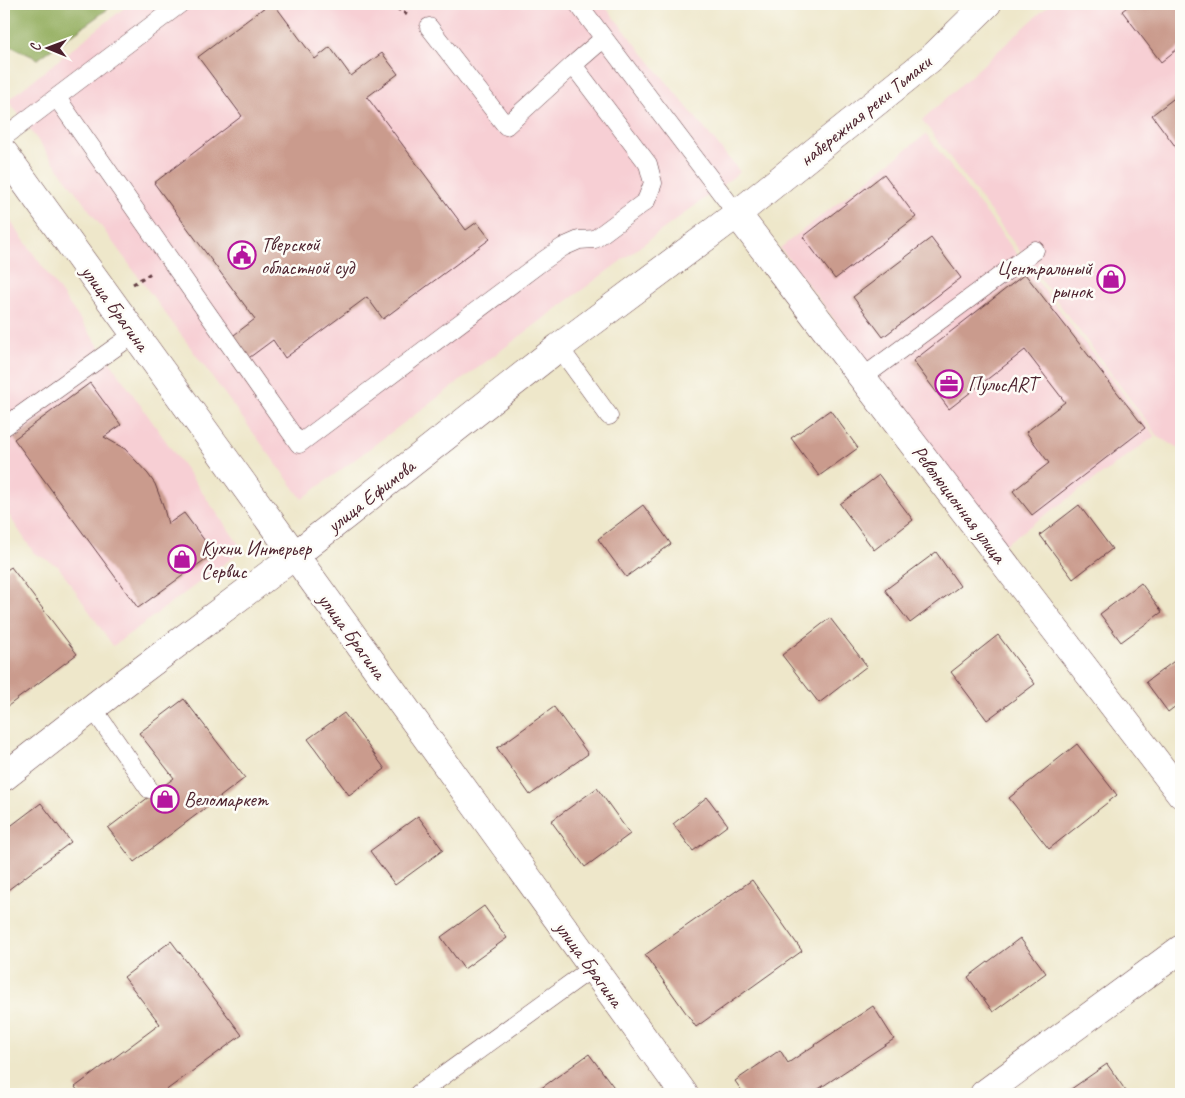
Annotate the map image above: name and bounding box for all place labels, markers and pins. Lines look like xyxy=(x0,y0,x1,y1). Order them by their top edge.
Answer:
place label: Тверской областной суд xyxy=(261,232,355,280)
public building icon: Тверской областной суд xyxy=(227,240,257,270)
place label: Центральный рынок xyxy=(997,256,1094,304)
shop icon: Центральный рынок xyxy=(1096,264,1126,294)
office icon: ПульсART xyxy=(934,369,964,399)
place label: ПульсART xyxy=(968,372,1041,397)
place label: Кухни Интерьер Сервис xyxy=(201,536,313,584)
shop icon: Кухни Интерьер Сервис xyxy=(167,544,197,574)
shop icon: Веломаркет xyxy=(150,784,180,814)
place label: Веломаркет xyxy=(184,787,270,812)

